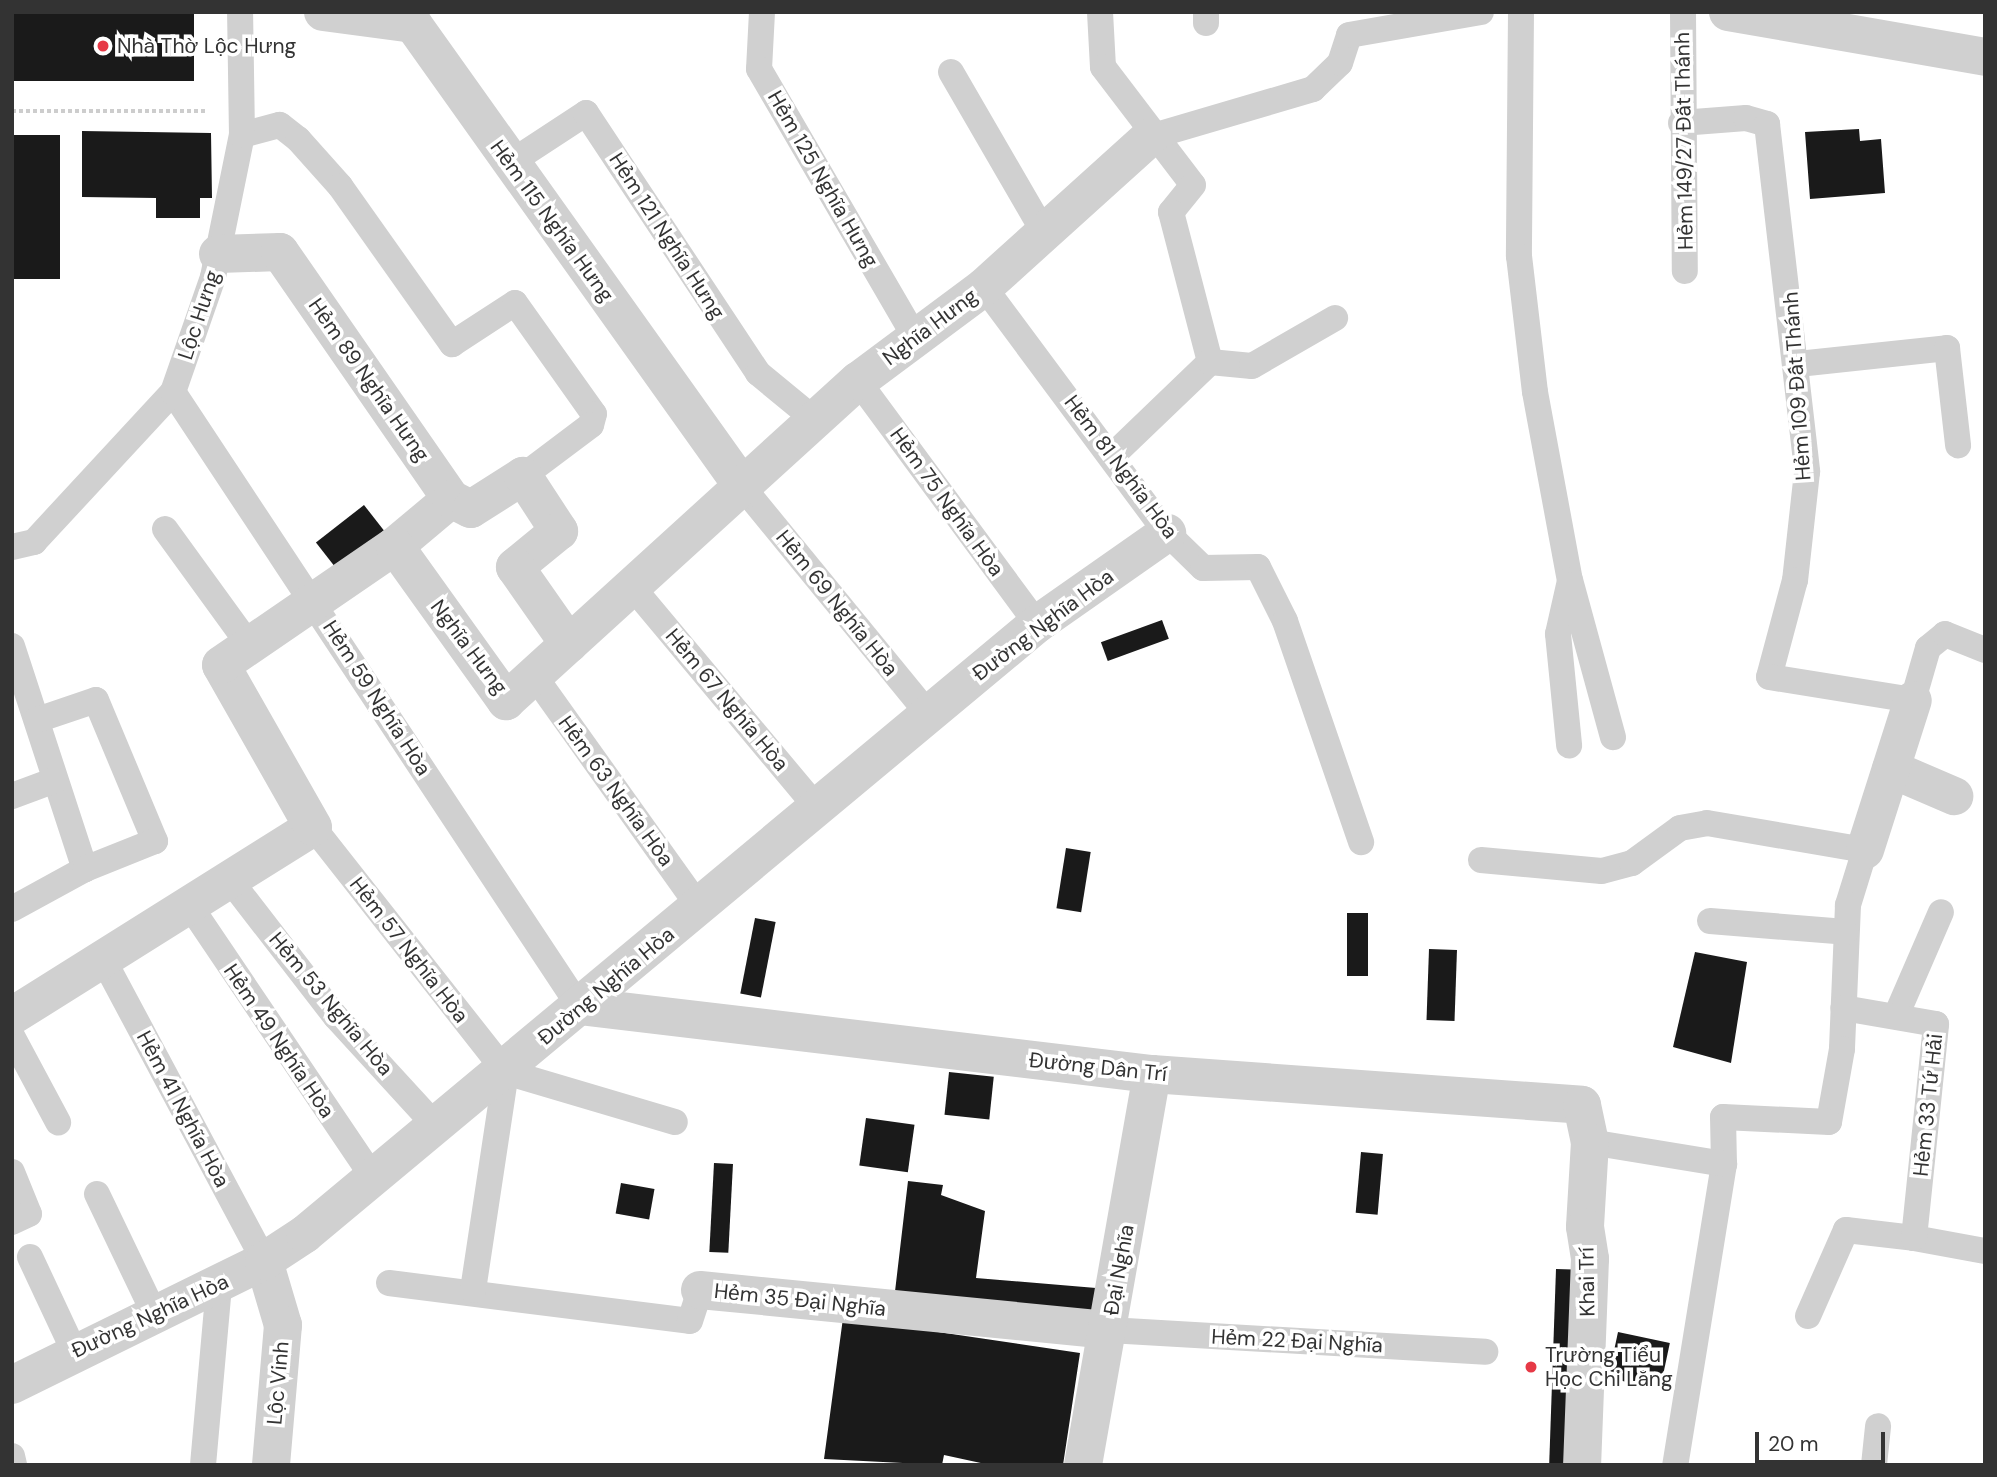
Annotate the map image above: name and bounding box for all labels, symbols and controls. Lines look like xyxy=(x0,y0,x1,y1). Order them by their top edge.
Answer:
street label: Hẻm 149/27 Đất Thánh xyxy=(1670,32,1698,250)
place label: Nhà Thờ Lộc Hưng xyxy=(117,33,296,59)
marker: Nhà Thờ Lộc Hưng xyxy=(95,38,111,54)
street label: Hẻm 125 Nghĩa Hưng xyxy=(762,86,884,272)
street label: Hẻm 115 Nghĩa Hưng xyxy=(485,135,619,307)
street label: Hẻm 121 Nghĩa Hưng xyxy=(604,148,730,324)
street label: Lộc Hưng xyxy=(173,267,225,363)
street label: Nghĩa Hưng xyxy=(878,283,982,371)
street label: Hẻm 109 Đất Thánh xyxy=(1778,291,1816,481)
street label: Hẻm 89 Nghĩa Hưng xyxy=(303,294,435,466)
street label: Hẻm 81 Nghĩa Hòa xyxy=(1059,390,1183,544)
street label: Hẻm 75 Nghĩa Hòa xyxy=(885,423,1009,581)
street label: Hẻm 69 Nghĩa Hòa xyxy=(771,525,903,681)
street label: Đường Nghĩa Hòa xyxy=(967,564,1119,686)
street label: Nghĩa Hưng xyxy=(425,595,513,699)
street label: Hẻm 59 Nghĩa Hòa xyxy=(318,616,436,780)
street label: Hẻm 67 Nghĩa Hòa xyxy=(660,624,794,776)
street label: Hẻm 63 Nghĩa Hòa xyxy=(553,711,679,871)
street label: Hẻm 57 Nghĩa Hòa xyxy=(344,872,474,1028)
street label: Đường Nghĩa Hòa xyxy=(533,922,679,1050)
street label: Hẻm 53 Nghĩa Hòa xyxy=(264,927,398,1081)
street label: Hẻm 49 Nghĩa Hòa xyxy=(218,959,340,1123)
street label: Hẻm 41 Nghĩa Hòa xyxy=(131,1027,235,1191)
street label: Hẻm 33 Tứ Hải xyxy=(1908,1033,1948,1177)
street label: Đường Dân Trí xyxy=(1028,1047,1168,1087)
street label: Đại Nghĩa xyxy=(1099,1223,1139,1317)
street label: Khai Trí xyxy=(1574,1247,1600,1317)
street label: Đường Nghĩa Hòa xyxy=(68,1269,232,1363)
street label: Hẻm 35 Đại Nghĩa xyxy=(713,1278,887,1322)
street label: Hẻm 22 Đại Nghĩa xyxy=(1211,1324,1383,1358)
street label: Lộc Vinh xyxy=(262,1340,294,1426)
place label: Trường Tiểu Học Chi Lăng xyxy=(1545,1342,1673,1392)
marker: Trường Tiểu Học Chi Lăng xyxy=(1523,1359,1539,1375)
scale bar xyxy=(1759,1418,1888,1462)
text: 20 m xyxy=(1768,1430,1819,1458)

